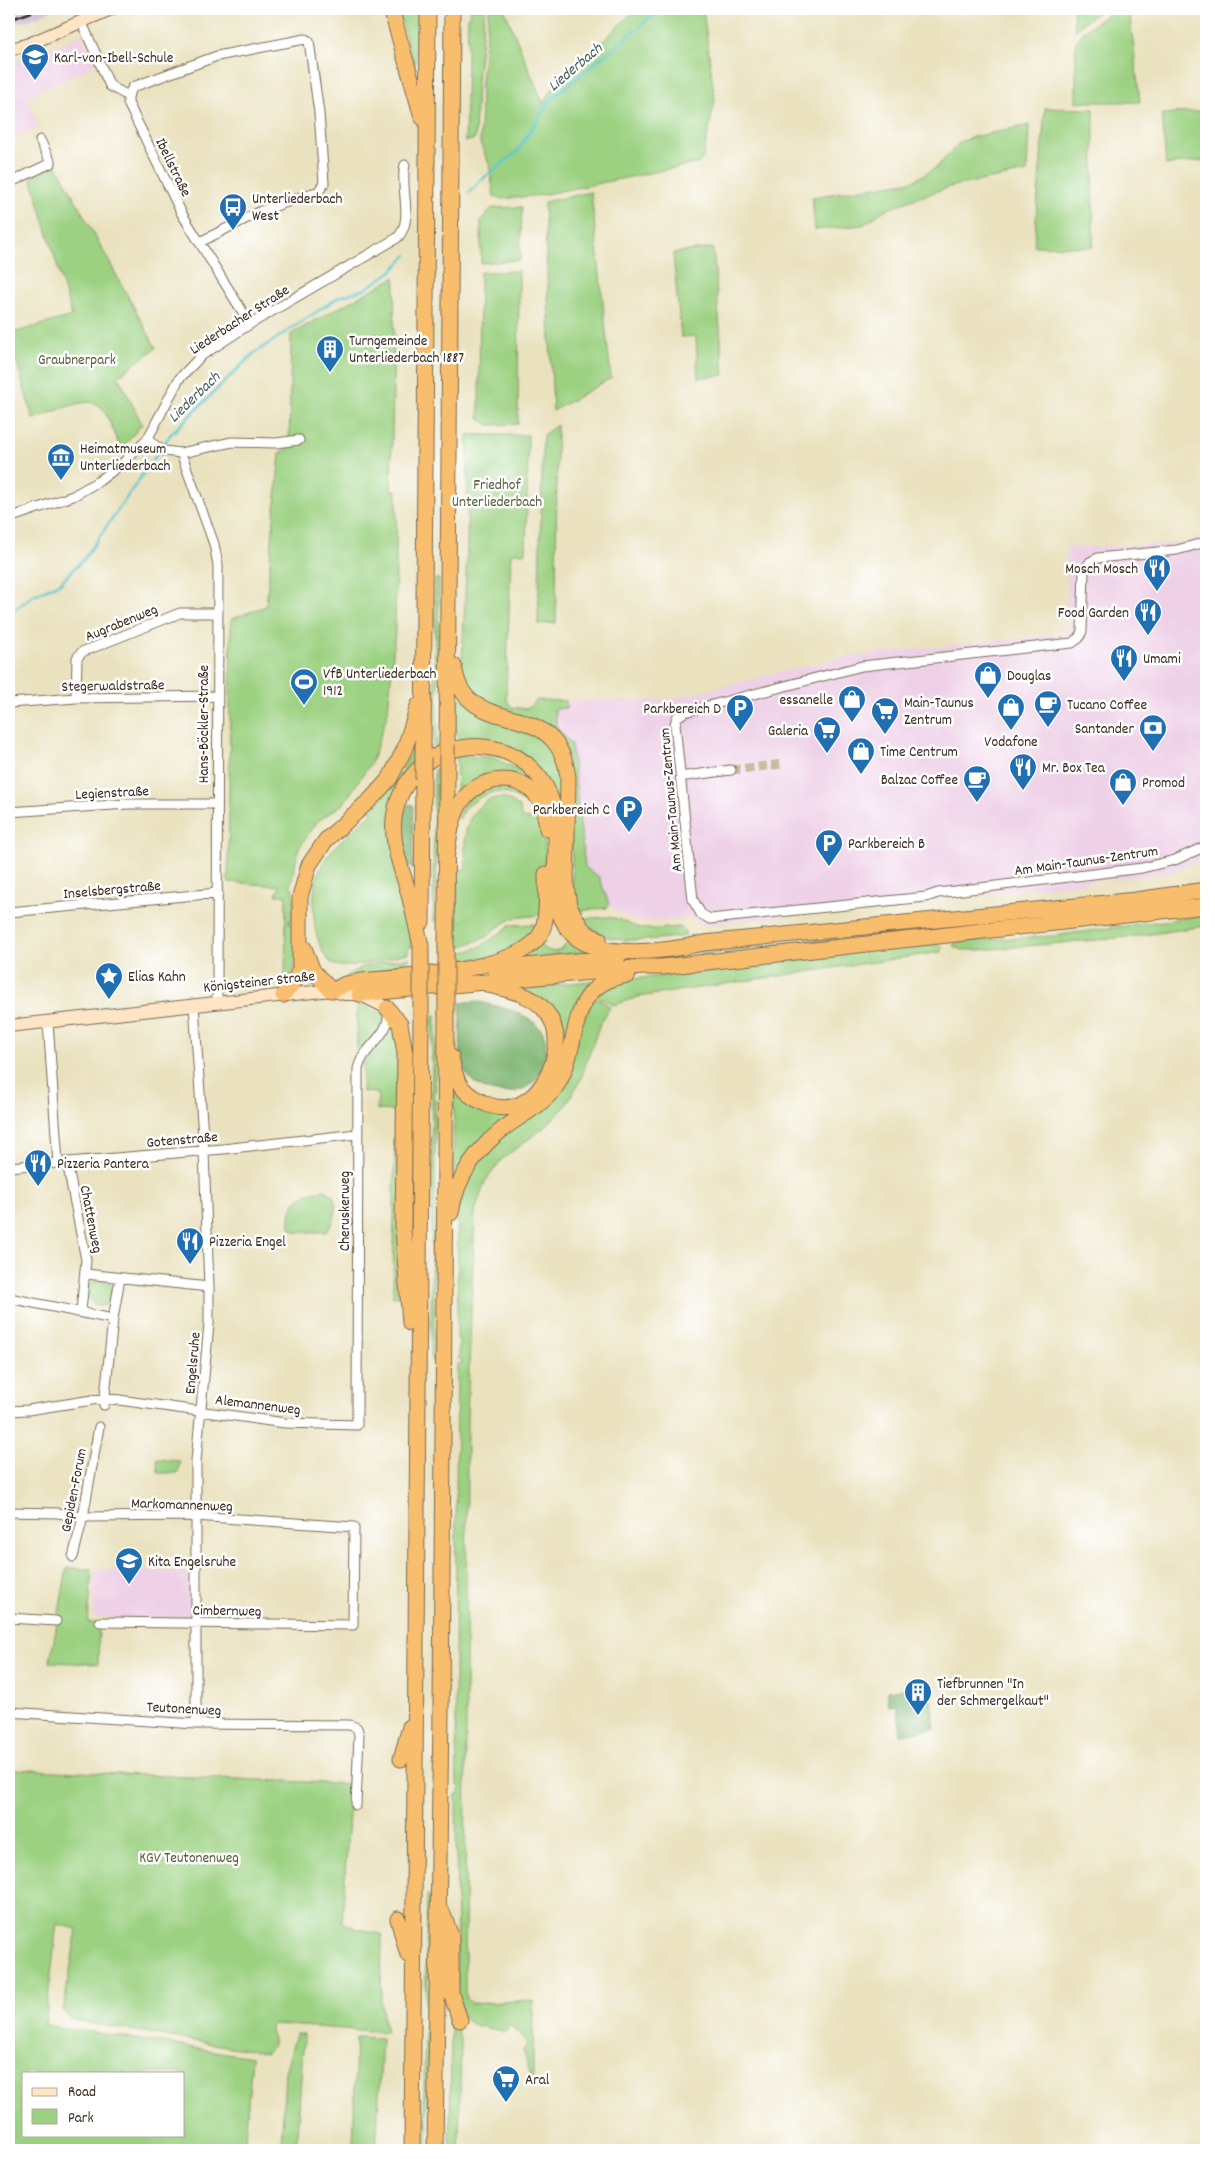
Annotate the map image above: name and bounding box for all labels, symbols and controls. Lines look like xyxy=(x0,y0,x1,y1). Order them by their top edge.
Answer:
water label: Liederbach xyxy=(543,38,608,98)
school or university icon: Karl-von-Ibell-Schule xyxy=(20,42,50,81)
place label: Karl-von-Ibell-Schule xyxy=(54,48,174,70)
street label: Ibellstraße xyxy=(148,135,196,201)
place label: Unterliederbach West xyxy=(252,189,343,228)
bus stop icon: Unterliederbach West xyxy=(218,192,248,231)
street label: Liederbacher Straße xyxy=(186,280,295,361)
place label: Turngemeinde Unterliederbach 1887 xyxy=(349,331,464,370)
building icon: Turngemeinde Unterliederbach 1887 xyxy=(315,334,345,373)
park label: Graubnerpark xyxy=(38,350,116,372)
water label: Liederbach xyxy=(163,366,227,429)
place label: Heimatmuseum Unterliederbach xyxy=(80,439,171,478)
museum icon: Heimatmuseum Unterliederbach xyxy=(46,442,76,481)
park label: Friedhof Unterliederbach xyxy=(452,475,542,514)
restaurant icon: Mosch Mosch xyxy=(1142,553,1172,592)
place label: Mosch Mosch xyxy=(1065,559,1138,581)
restaurant icon: Food Garden xyxy=(1133,597,1163,636)
street label: Augrabenweg xyxy=(82,599,161,648)
place label: Food Garden xyxy=(1058,603,1129,625)
restaurant icon: Umami xyxy=(1109,643,1139,682)
place label: Umami xyxy=(1143,649,1181,671)
shop icon: Douglas xyxy=(973,660,1003,699)
street label: Hans-Böckler-Straße xyxy=(194,664,216,783)
place label: VfB Unterliederbach 1912 xyxy=(323,664,437,703)
place label: Douglas xyxy=(1007,666,1051,688)
sports icon: VfB Unterliederbach 1912 xyxy=(289,667,319,706)
street label: Stegerwaldstraße xyxy=(61,675,165,699)
shop icon: essanelle xyxy=(837,684,867,723)
cafe icon: Tucano Coffee xyxy=(1033,689,1063,728)
place label: essanelle xyxy=(779,690,833,712)
shop icon: Vodafone xyxy=(996,692,1026,731)
parking icon: Parkbereich D xyxy=(725,693,755,732)
place label: Main-Taunus Zentrum xyxy=(904,693,974,732)
place label: Tucano Coffee xyxy=(1067,695,1147,717)
supermarket icon: Main-Taunus Zentrum xyxy=(870,696,900,735)
place label: Parkbereich D xyxy=(643,699,721,721)
bank icon: Santander xyxy=(1138,713,1168,752)
supermarket icon: Galeria xyxy=(812,715,842,754)
place label: Santander xyxy=(1075,719,1134,741)
place label: Galeria xyxy=(768,721,809,743)
street label: Am Main-Taunus-Zentrum xyxy=(655,727,689,873)
place label: Vodafone xyxy=(984,732,1038,754)
shop icon: Time Centrum xyxy=(846,736,876,775)
place label: Time Centrum xyxy=(880,742,958,764)
restaurant icon: Mr. Box Tea xyxy=(1008,752,1038,791)
place label: Mr. Box Tea xyxy=(1042,758,1106,780)
cafe icon: Balzac Coffee xyxy=(962,764,992,803)
shop icon: Promod xyxy=(1108,767,1138,806)
place label: Balzac Coffee xyxy=(881,770,958,792)
place label: Promod xyxy=(1142,773,1185,795)
street label: Legienstraße xyxy=(75,781,150,807)
parking icon: Parkbereich C xyxy=(614,794,644,833)
place label: Parkbereich C xyxy=(533,800,610,822)
parking icon: Parkbereich B xyxy=(814,828,844,867)
place label: Parkbereich B xyxy=(848,834,925,856)
street label: Am Main-Taunus-Zentrum xyxy=(1013,841,1160,883)
street label: Inselsbergstraße xyxy=(63,876,162,906)
place icon: Elias Kahn xyxy=(94,961,124,1000)
street label: Königsteiner Straße xyxy=(202,966,316,1000)
place label: Elias Kahn xyxy=(128,967,186,989)
street label: Gotenstraße xyxy=(146,1127,219,1155)
restaurant icon: Pizzeria Pantera xyxy=(23,1148,53,1187)
place label: Pizzeria Pantera xyxy=(57,1154,150,1176)
street label: Cheruskerweg xyxy=(335,1171,357,1251)
street label: Chattenweg xyxy=(73,1184,107,1255)
restaurant icon: Pizzeria Engel xyxy=(175,1226,205,1265)
place label: Pizzeria Engel xyxy=(209,1232,286,1254)
street label: Engelsruhe xyxy=(180,1331,208,1395)
street label: Alemannenweg xyxy=(214,1390,302,1422)
street label: Gepiden-Forum xyxy=(56,1446,94,1534)
street label: Markomannenweg xyxy=(131,1493,233,1519)
school or university icon: Kita Engelsruhe xyxy=(114,1546,144,1585)
place label: Kita Engelsruhe xyxy=(148,1552,236,1574)
street label: Cimbernweg xyxy=(192,1600,262,1624)
place label: Tiefbrunnen "In der Schmergelkaut" xyxy=(937,1674,1049,1713)
building icon: Tiefbrunnen "In der Schmergelkaut" xyxy=(903,1677,933,1716)
street label: Teutonenweg xyxy=(146,1697,222,1723)
park label: KGV Teutonenweg xyxy=(139,1848,239,1870)
supermarket icon: Aral xyxy=(491,2064,521,2103)
place label: Aral xyxy=(525,2070,550,2092)
legend xyxy=(22,2072,185,2136)
text: Road xyxy=(68,2082,96,2104)
text: Park xyxy=(68,2108,94,2130)

